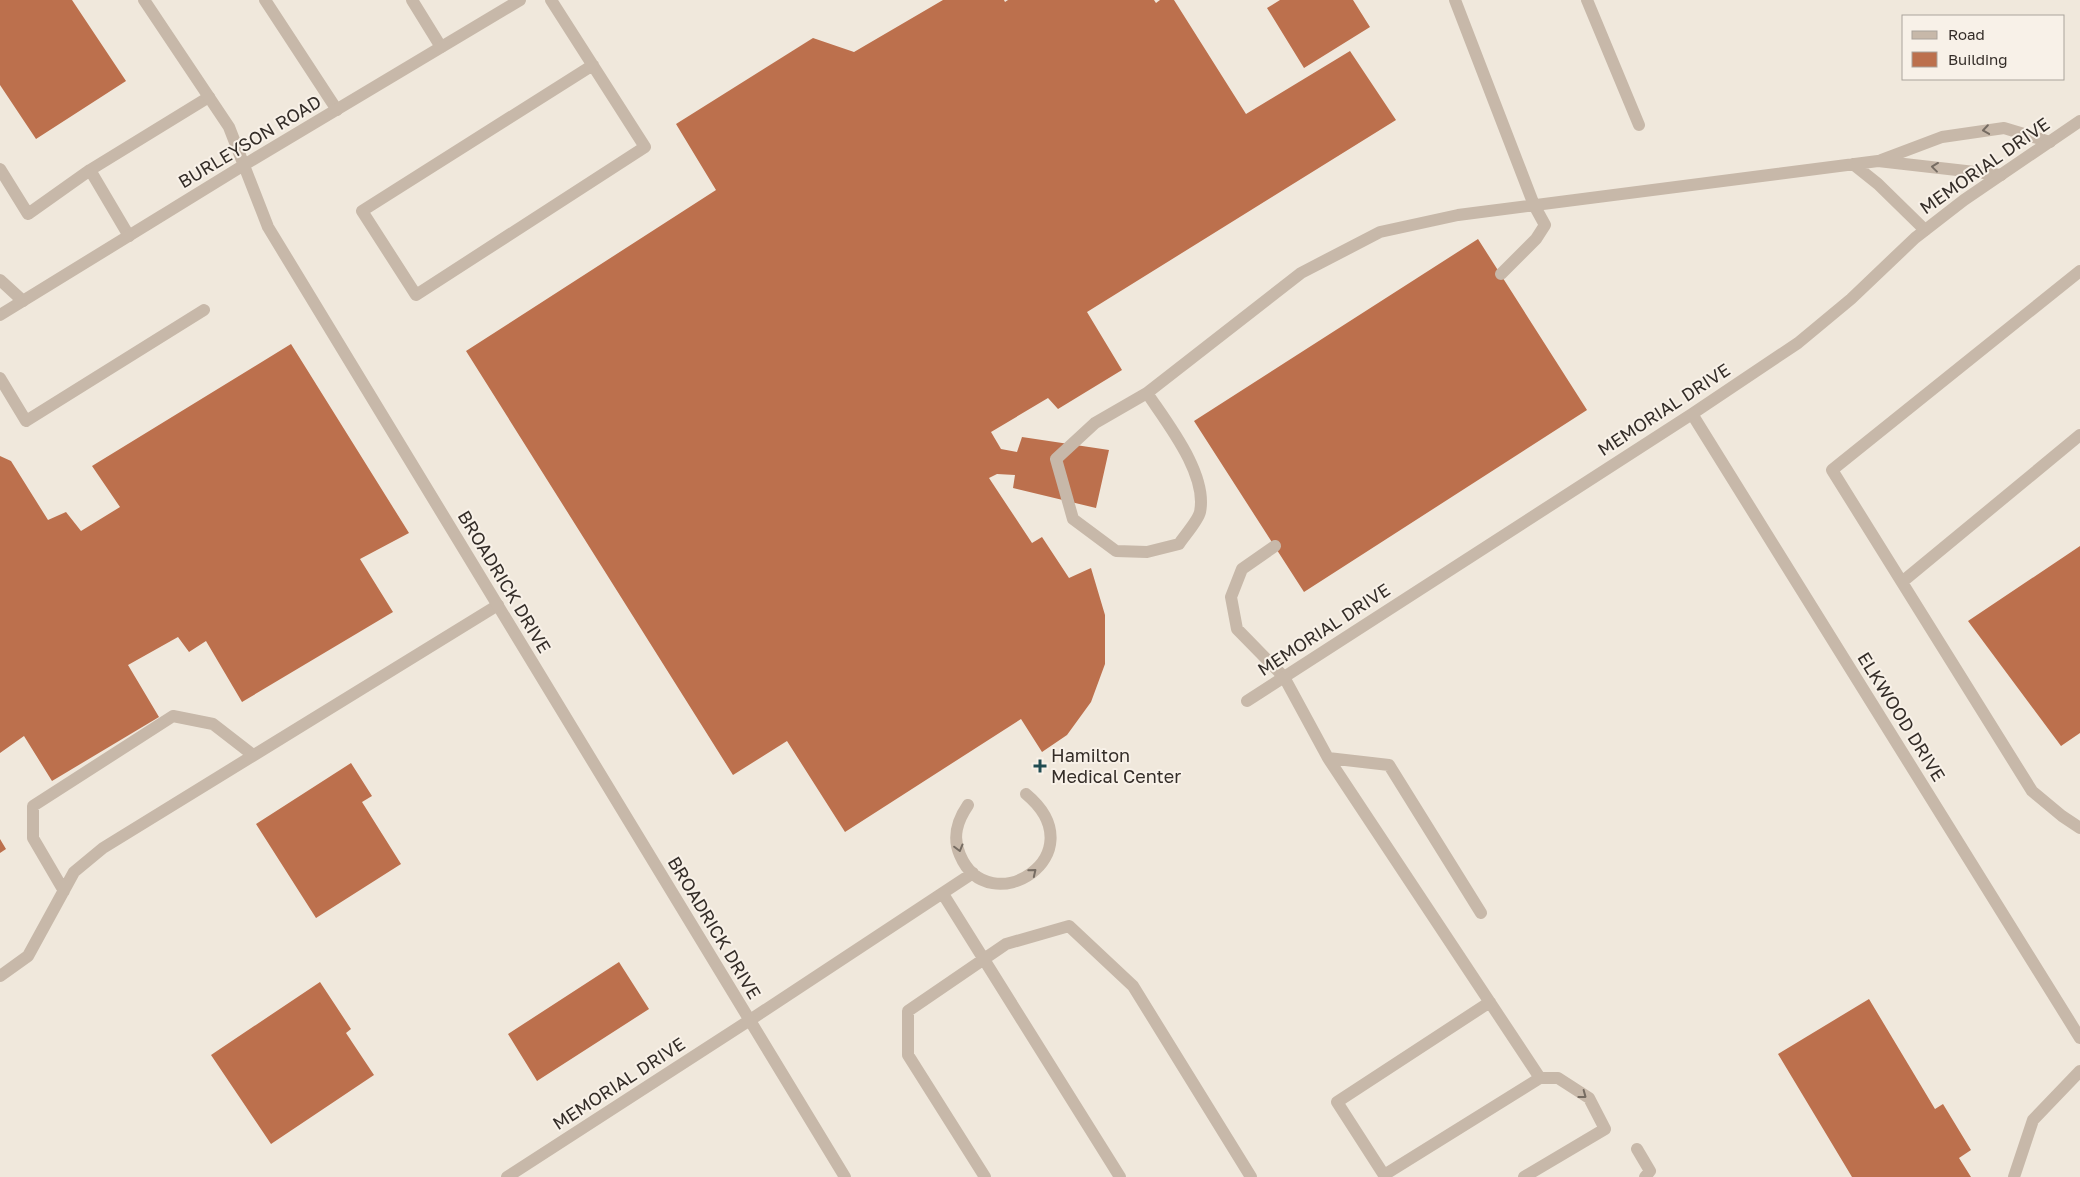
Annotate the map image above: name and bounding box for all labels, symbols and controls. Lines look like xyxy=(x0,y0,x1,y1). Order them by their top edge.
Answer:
legend xyxy=(1902,15,2065,80)
text: Road xyxy=(1948,25,1985,43)
text: Building xyxy=(1948,50,2008,68)
street label: BURLEYSON ROAD xyxy=(174,90,325,193)
street label: MEMORIAL DRIVE xyxy=(1915,112,2054,218)
one-way arrow xyxy=(1982,124,1990,135)
one-way arrow xyxy=(1931,162,1939,173)
street label: MEMORIAL DRIVE xyxy=(1593,358,1734,460)
street label: BROADRICK DRIVE xyxy=(454,506,556,657)
street label: MEMORIAL DRIVE xyxy=(1253,578,1394,680)
street label: ELKWOOD DRIVE xyxy=(1853,648,1950,785)
place label: Hamilton Medical Center xyxy=(1051,744,1181,787)
marker: Hamilton Medical Center xyxy=(1033,759,1047,773)
one-way arrow xyxy=(953,844,963,852)
street label: BROADRICK DRIVE xyxy=(664,852,766,1003)
one-way arrow xyxy=(1027,869,1036,878)
street label: MEMORIAL DRIVE xyxy=(548,1032,689,1134)
one-way arrow xyxy=(1577,1090,1586,1098)

